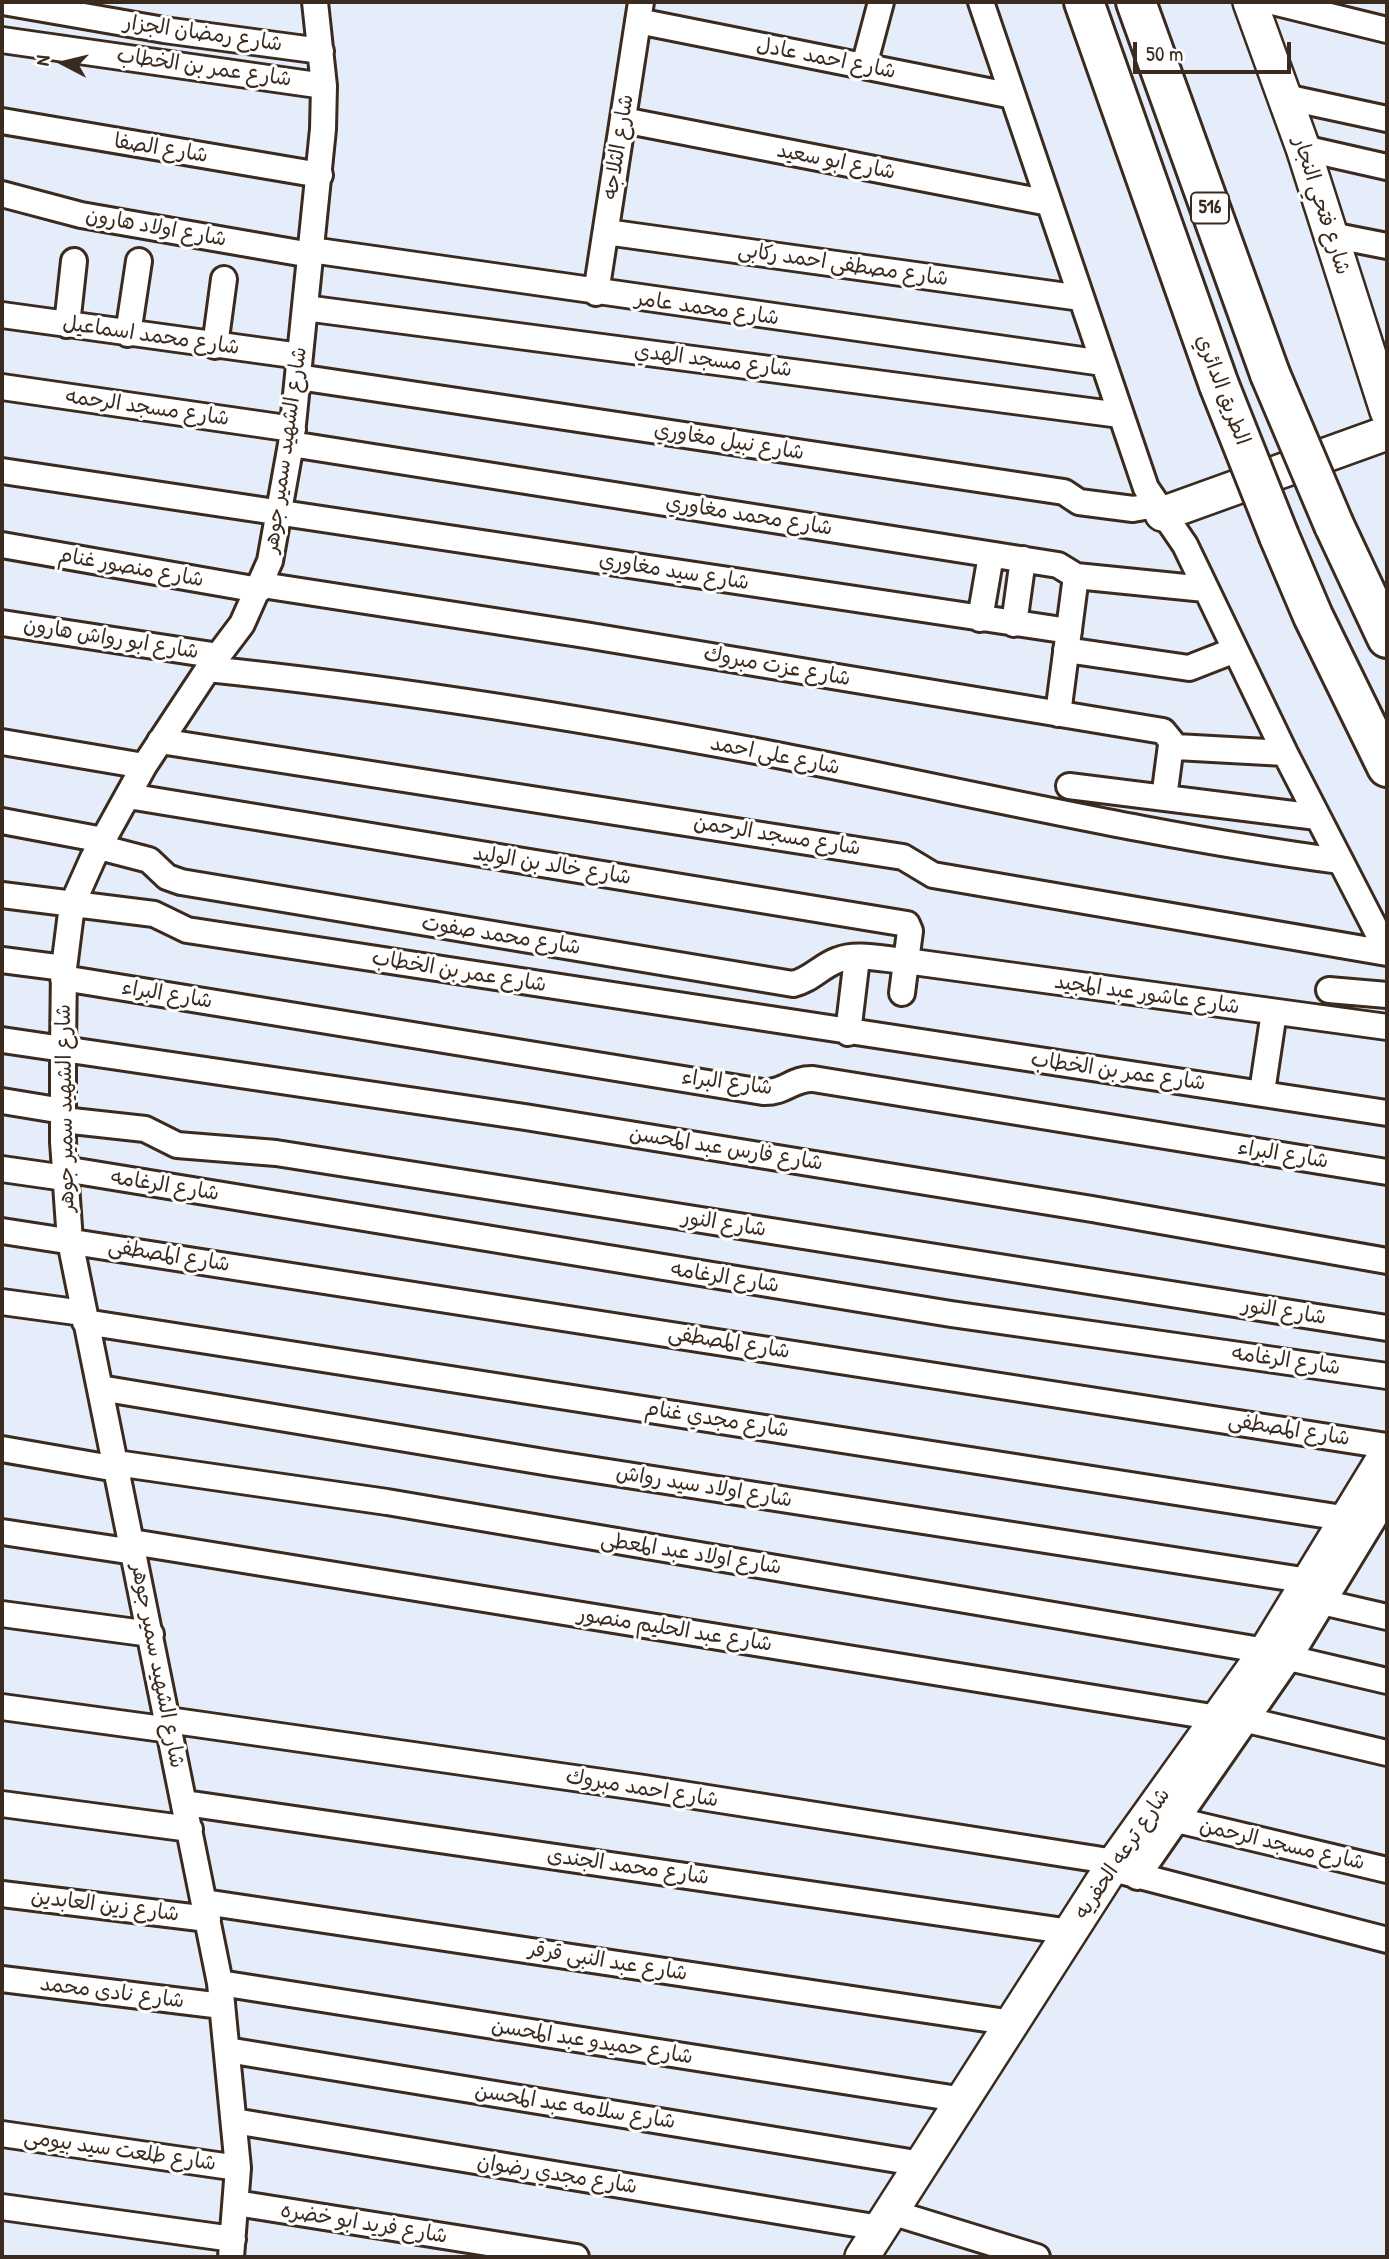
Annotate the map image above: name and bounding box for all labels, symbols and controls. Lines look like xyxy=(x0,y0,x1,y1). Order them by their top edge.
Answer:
street label: شارع رمضان الجزار xyxy=(122,10,284,58)
north arrow xyxy=(28,28,98,98)
scale bar xyxy=(1137,28,1294,72)
street label: شارع احمد عادل xyxy=(754,33,898,85)
text: 50 m xyxy=(1146,39,1183,68)
street label: شارع عمر بن الخطاب xyxy=(115,43,293,93)
text: N xyxy=(29,54,56,67)
street label: شارع الثلاجه xyxy=(598,93,640,201)
street label: شارع الصفا xyxy=(112,129,210,169)
street label: شارع فتحي النجار xyxy=(1287,134,1355,278)
street label: شارع ابو سعيد xyxy=(775,138,897,186)
road number: 516 xyxy=(1191,192,1229,224)
street label: شارع اولاد هارون xyxy=(84,203,228,253)
street label: شارع مصطفى احمد ركابى xyxy=(736,238,950,292)
street label: شارع محمد عامر xyxy=(633,286,781,332)
street label: شارع محمد اسماعيل xyxy=(61,311,241,361)
street label: الطريق الدائري xyxy=(1189,331,1255,449)
street label: شارع مسجد الهدي xyxy=(633,339,793,383)
street label: شارع الشهيد سمير جوهر xyxy=(259,345,313,555)
street label: شارع مسجد الرحمه xyxy=(63,384,231,432)
street label: شارع نبيل مغاوري xyxy=(652,418,806,466)
street label: شارع محمد مغاوري xyxy=(664,490,834,542)
street label: شارع منصور غنام xyxy=(56,543,206,593)
street label: شارع سيد مغاوري xyxy=(597,548,751,596)
street label: شارع ابو رواش هارون xyxy=(22,613,200,665)
street label: شارع عزت مبروك xyxy=(702,642,852,692)
street label: شارع على احمد xyxy=(708,731,842,781)
street label: شارع مسجد الرحمن xyxy=(692,810,862,862)
street label: شارع خالد بن الوليد xyxy=(471,841,633,891)
street label: شارع محمد صفوت xyxy=(420,911,582,961)
street label: شارع عمر بن الخطاب xyxy=(370,946,548,998)
street label: شارع عاشور عبد المجيد xyxy=(1053,970,1241,1020)
street label: شارع البراء xyxy=(120,975,214,1015)
street label: شارع الشهيد سمير جوهر xyxy=(52,1004,80,1212)
street label: شارع عمر بن الخطاب xyxy=(1029,1047,1207,1097)
street label: شارع البراء xyxy=(680,1065,774,1101)
street label: شارع فارس عبد المحسن xyxy=(627,1121,825,1177)
street label: شارع البراء xyxy=(1236,1135,1330,1175)
street label: شارع الرغامه xyxy=(109,1165,221,1207)
street label: شارع النور xyxy=(680,1205,768,1243)
street label: شارع المصطفى xyxy=(106,1234,232,1278)
street label: شارع الرغامه xyxy=(669,1257,781,1299)
street label: شارع النور xyxy=(1240,1293,1328,1331)
street label: شارع المصطفى xyxy=(666,1321,792,1365)
street label: شارع الرغامه xyxy=(1230,1341,1342,1381)
street label: شارع مجدي غنام xyxy=(643,1396,791,1444)
street label: شارع المصطفى xyxy=(1226,1408,1352,1452)
street label: شارع اولاد سيد رواش xyxy=(614,1461,794,1513)
street label: شارع اولاد عبد المعطى xyxy=(599,1527,783,1581)
street label: شارع الشهيد سمير جوهر xyxy=(125,1562,189,1770)
street label: شارع عبد الحليم منصور xyxy=(576,1602,774,1658)
street label: شارع احمد مبروك xyxy=(564,1764,720,1814)
street label: شارع ترعه الحفريه xyxy=(1070,1783,1176,1925)
street label: شارع مسجد الرحمن xyxy=(1197,1814,1367,1876)
street label: شارع محمد الجندى xyxy=(545,1843,711,1891)
street label: شارع زين العابدين xyxy=(29,1884,181,1928)
street label: شارع عبد النبى قرقر xyxy=(527,1937,689,1987)
street label: شارع نادى محمد xyxy=(38,1972,186,2014)
street label: شارع حميدو عبد المحسن xyxy=(489,2014,695,2070)
street label: شارع سلامه عبد المحسن xyxy=(473,2079,677,2135)
street label: شارع طلعت سيد بيومى xyxy=(22,2125,218,2177)
street label: شارع مجدي رضوان xyxy=(475,2150,639,2200)
street label: شارع فريد ابو خضره xyxy=(279,2198,449,2250)

